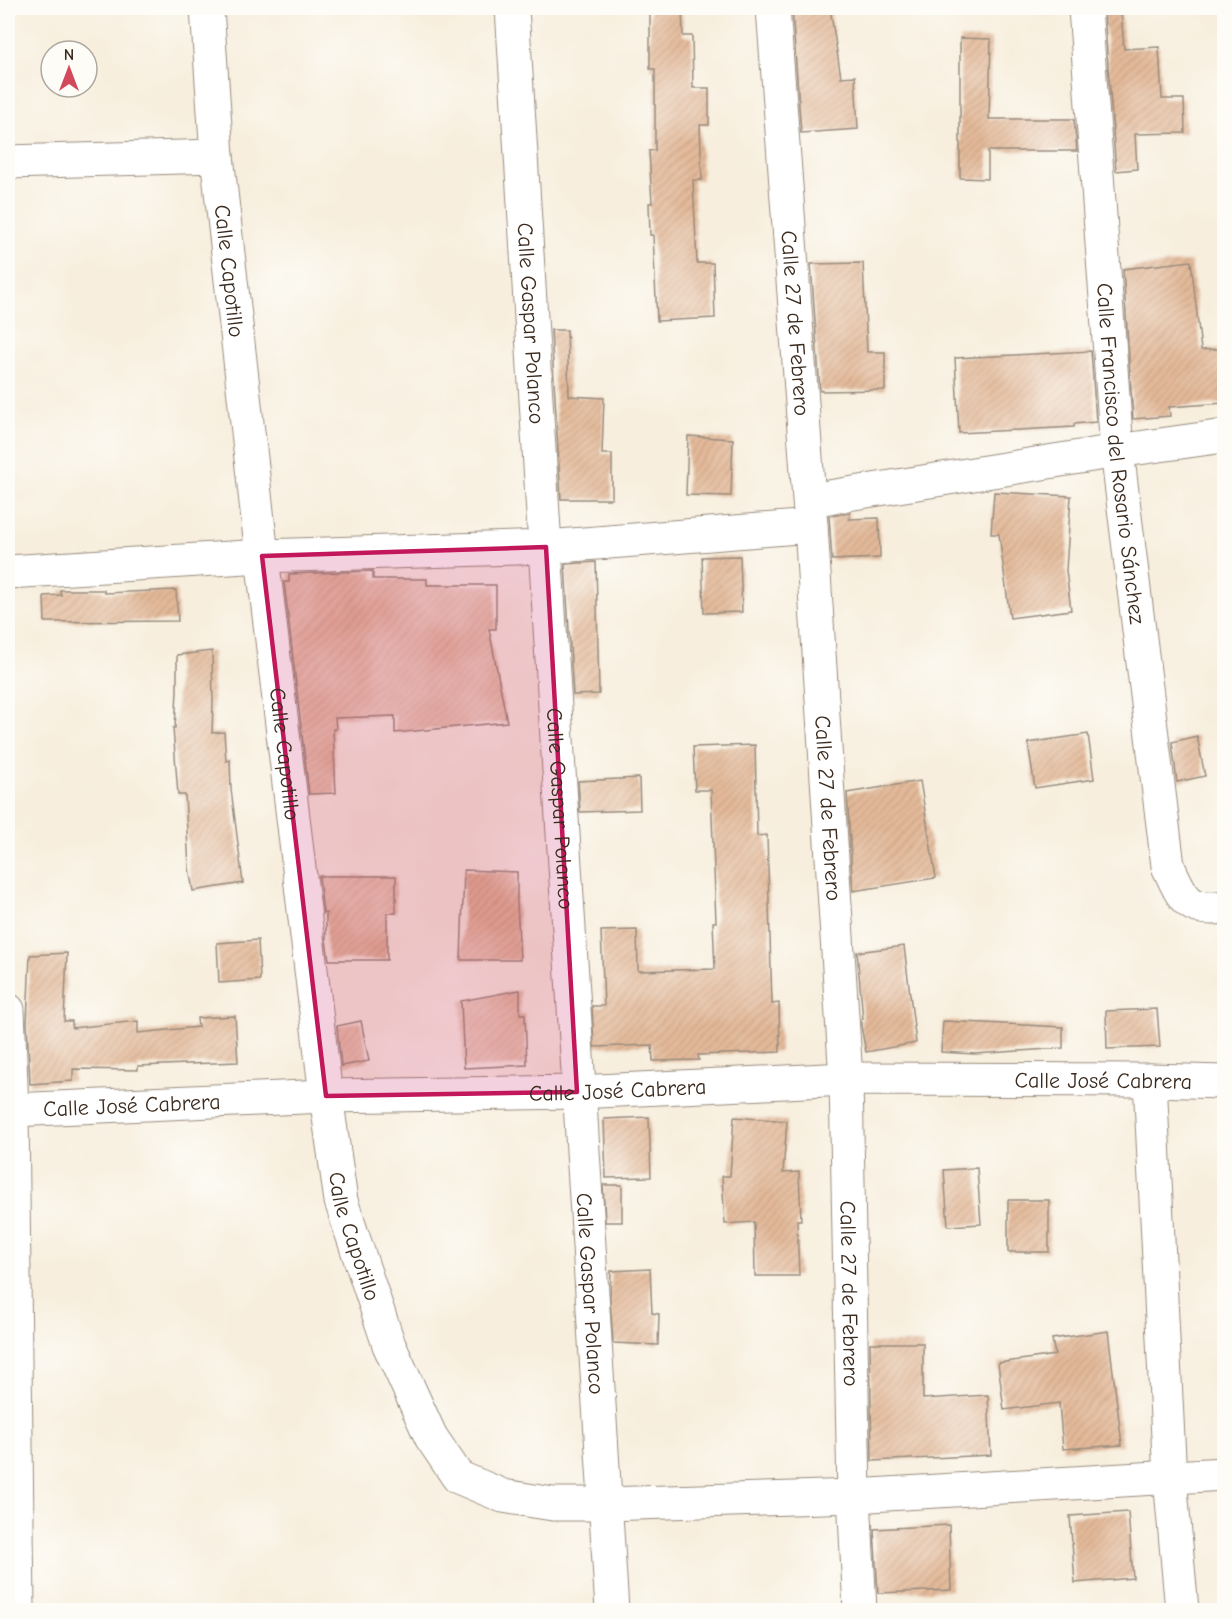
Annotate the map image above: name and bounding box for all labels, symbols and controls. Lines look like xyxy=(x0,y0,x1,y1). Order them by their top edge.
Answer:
north arrow xyxy=(39,39,99,99)
text: N xyxy=(64,46,74,64)
street label: Calle Capotillo xyxy=(209,203,249,339)
street label: Calle Gaspar Polanco xyxy=(511,222,550,425)
street label: Calle 27 de Febrero xyxy=(775,230,815,417)
street label: Calle Francisco del Rosario Sánchez xyxy=(1091,282,1150,626)
street label: Calle Capotillo xyxy=(264,686,305,822)
street label: Calle Gaspar Polanco xyxy=(541,707,579,910)
street label: Calle 27 de Febrero xyxy=(809,715,847,902)
street label: Calle José Cabrera xyxy=(1014,1068,1192,1095)
street label: Calle José Cabrera xyxy=(529,1074,707,1107)
street label: Calle José Cabrera xyxy=(43,1089,221,1123)
street label: Calle Capotillo xyxy=(323,1170,385,1304)
street label: Calle Gaspar Polanco xyxy=(571,1192,609,1395)
street label: Calle 27 de Febrero xyxy=(834,1200,864,1387)

